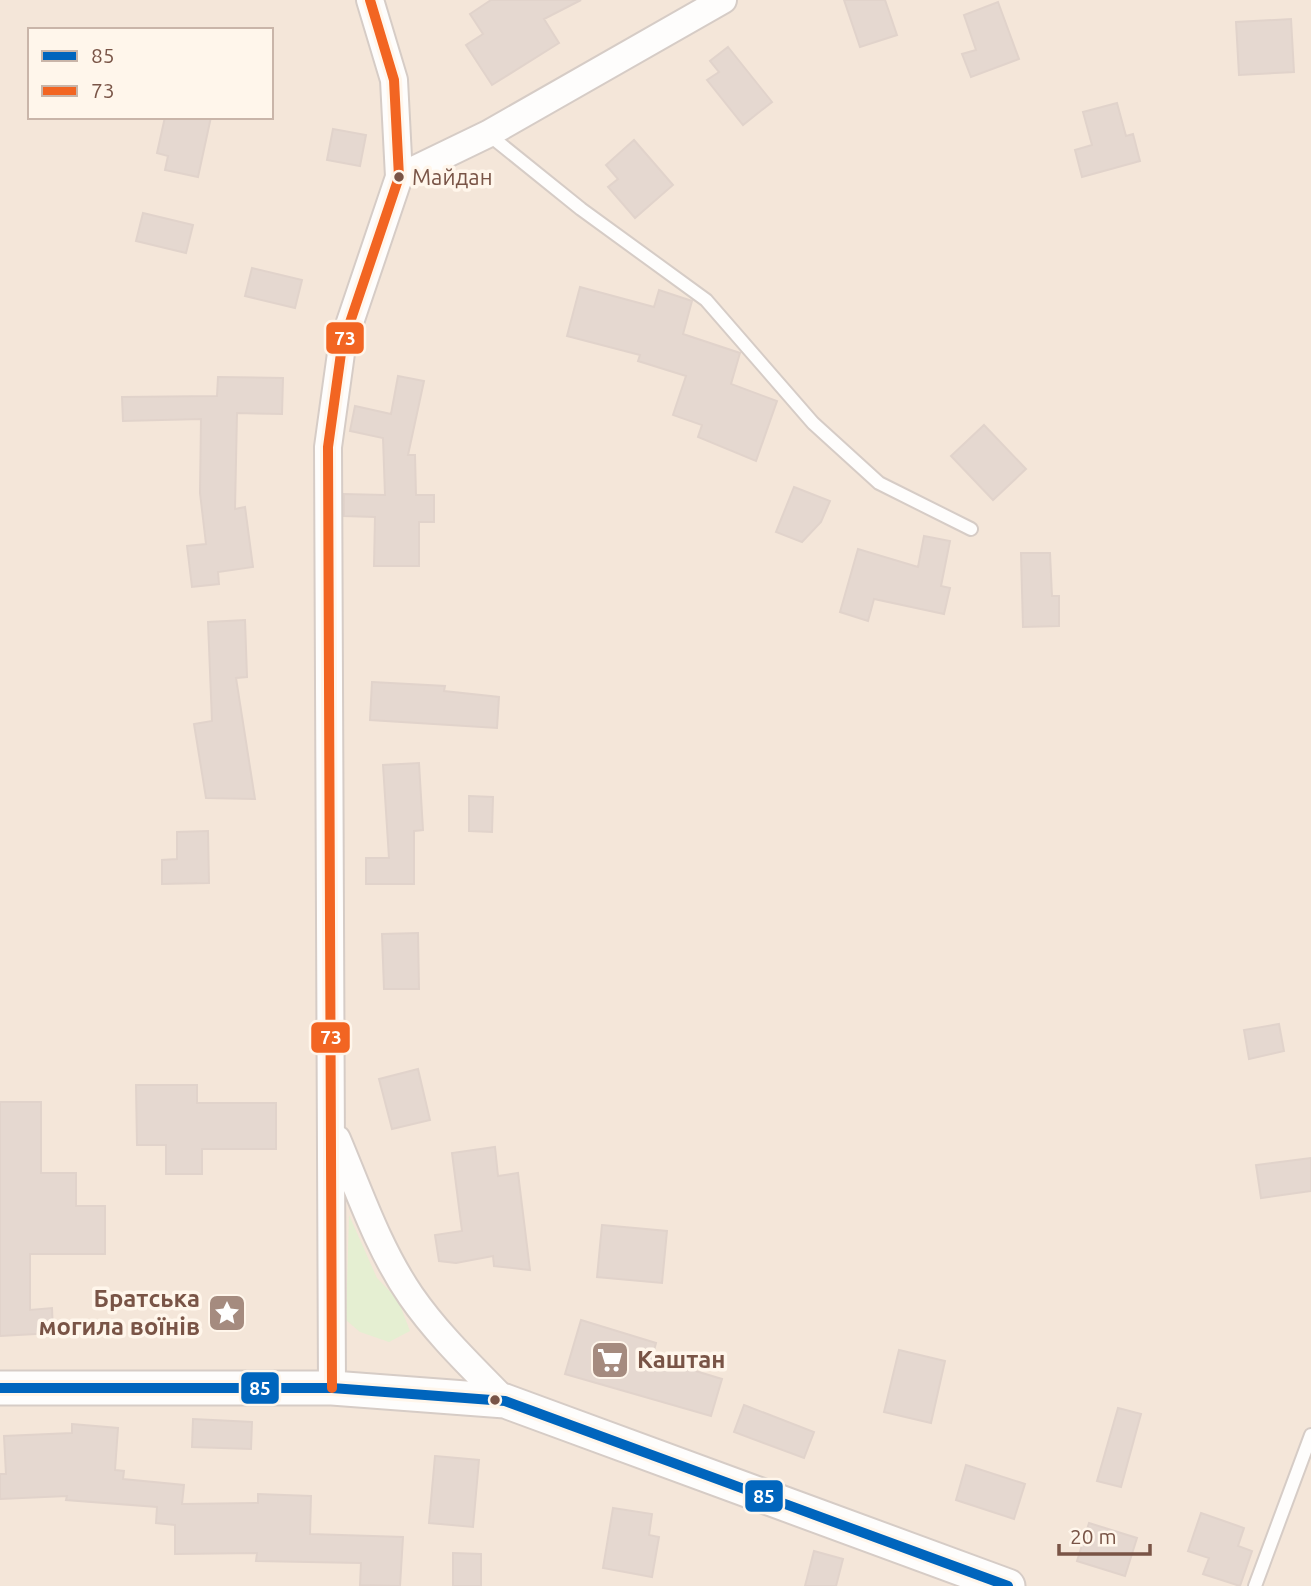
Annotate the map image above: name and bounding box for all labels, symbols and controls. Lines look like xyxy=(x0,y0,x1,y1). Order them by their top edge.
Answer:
legend xyxy=(28,28,273,119)
text: 85 xyxy=(91,43,115,67)
text: 73 xyxy=(91,78,115,102)
place label: Майдан xyxy=(412,164,493,189)
marker: Майдан xyxy=(392,170,406,184)
line badge: 73 xyxy=(325,321,365,355)
text: 73 xyxy=(334,327,356,349)
line badge: 73 xyxy=(310,1021,351,1054)
text: 73 xyxy=(320,1026,342,1048)
place label: Братська могила воїнів xyxy=(39,1285,200,1340)
place icon: Братська могила воїнів xyxy=(206,1292,248,1334)
supermarket icon: Каштан xyxy=(589,1339,631,1381)
place label: Каштан xyxy=(637,1346,726,1373)
line badge: 85 xyxy=(240,1371,280,1405)
text: 85 xyxy=(249,1377,271,1399)
unlabelled marker xyxy=(488,1393,502,1407)
line badge: 85 xyxy=(744,1479,784,1513)
text: 85 xyxy=(753,1485,775,1507)
scale bar xyxy=(1059,1512,1150,1556)
text: 20 m xyxy=(1070,1524,1117,1548)

